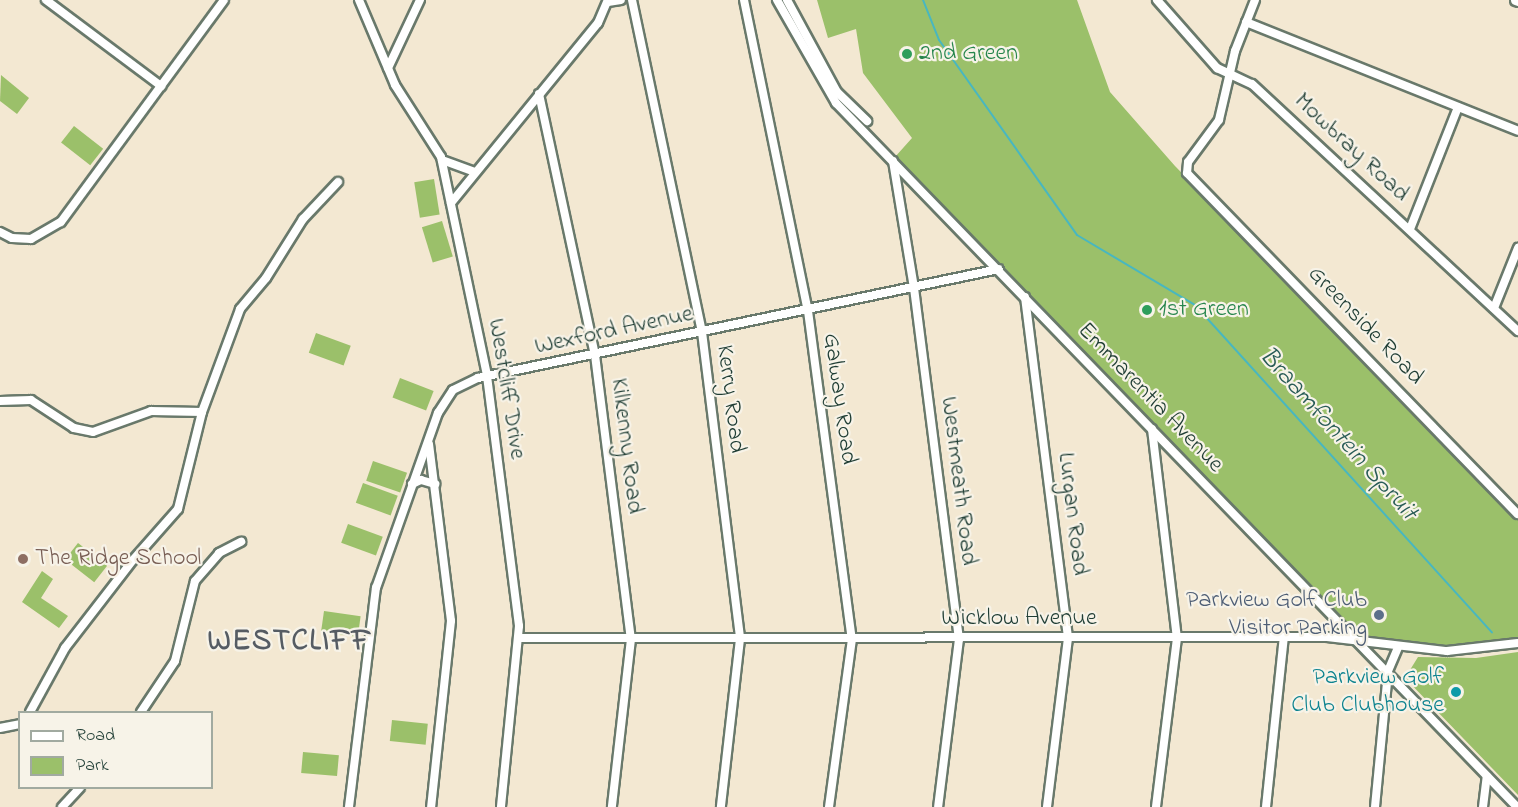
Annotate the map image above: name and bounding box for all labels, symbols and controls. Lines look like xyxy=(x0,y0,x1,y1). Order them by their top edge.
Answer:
place label: 2nd Green xyxy=(919,40,1018,68)
marker: 2nd Green xyxy=(900,47,914,61)
street label: Mowbray Road xyxy=(1287,87,1415,209)
street label: Greenside Road xyxy=(1301,260,1429,392)
place label: 1st Green xyxy=(1159,296,1249,324)
street label: Wexford Avenue xyxy=(532,300,696,362)
marker: 1st Green xyxy=(1140,303,1154,317)
street label: Westcliff Drive xyxy=(481,317,531,461)
street label: Emmarentia Avenue xyxy=(1071,317,1229,479)
street label: Galway Road xyxy=(816,331,862,467)
water label: Braamfontein Spruit xyxy=(1251,342,1423,528)
street label: Kerry Road xyxy=(709,343,751,455)
street label: Kilkenny Road xyxy=(603,377,649,515)
street label: Westmeath Road xyxy=(933,395,983,567)
street label: Lurgan Road xyxy=(1050,451,1094,577)
place label: The Ridge School xyxy=(35,545,201,573)
marker: The Ridge School xyxy=(16,552,30,566)
place label: Parkview Golf Club Visitor Parking xyxy=(1186,587,1367,643)
street label: Wicklow Avenue xyxy=(941,605,1097,633)
marker: Parkview Golf Club Visitor Parking xyxy=(1372,608,1386,622)
district label: WESTCLIFF xyxy=(208,624,372,660)
place label: Parkview Golf Club Clubhouse xyxy=(1291,664,1444,720)
marker: Parkview Golf Club Clubhouse xyxy=(1449,685,1463,699)
legend xyxy=(18,711,213,789)
text: Road xyxy=(76,723,115,749)
text: Park xyxy=(76,753,109,779)

